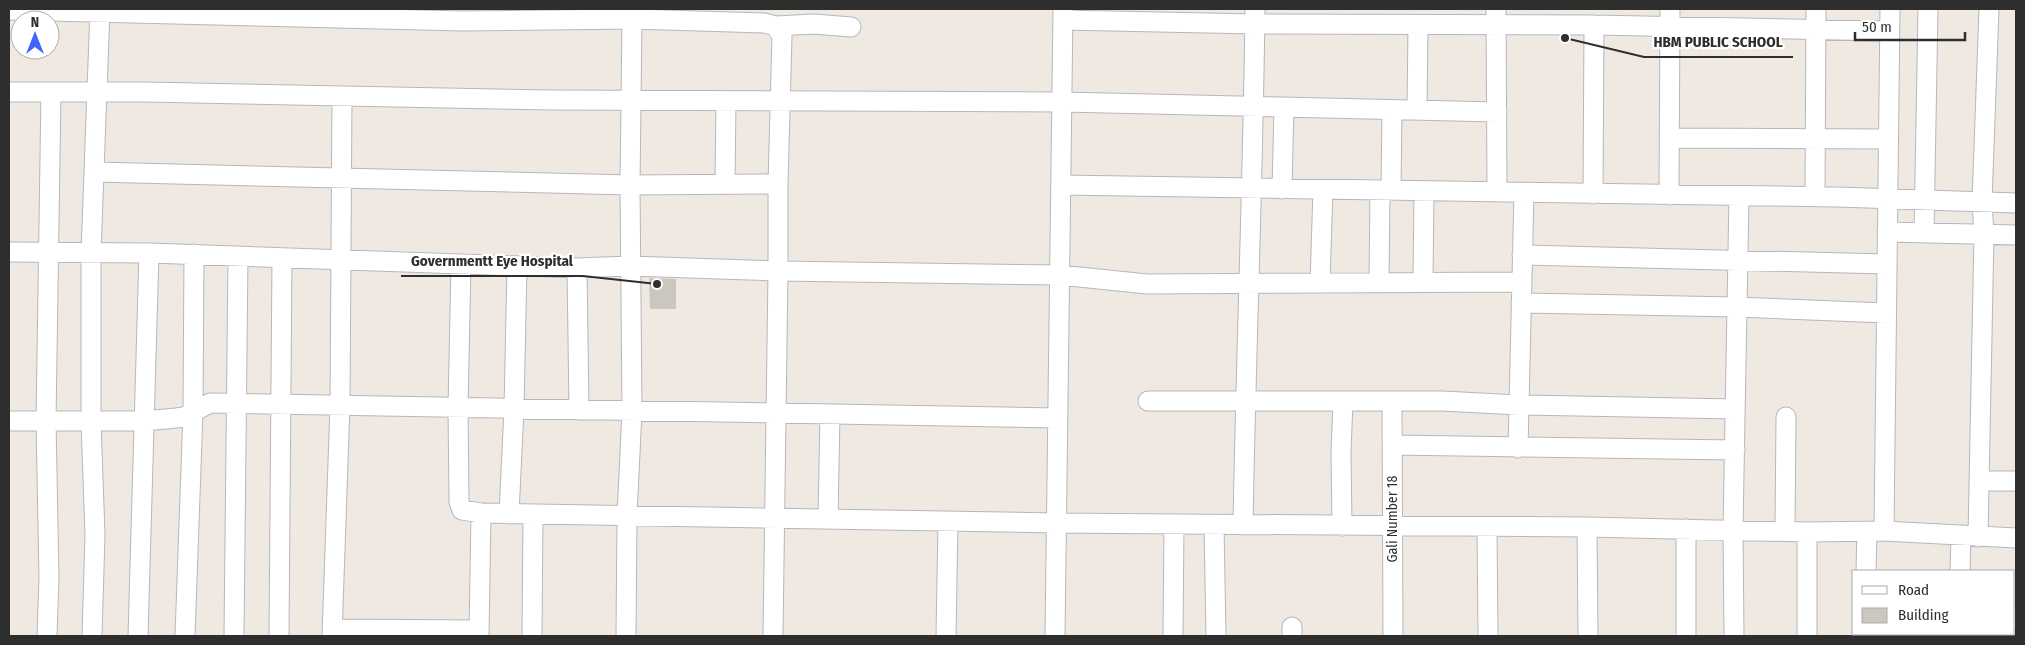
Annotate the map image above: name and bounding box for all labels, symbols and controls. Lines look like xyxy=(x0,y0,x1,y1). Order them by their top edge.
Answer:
north arrow xyxy=(10,10,60,60)
scale bar xyxy=(1855,10,1965,42)
text: N xyxy=(31,14,39,31)
text: 50 m xyxy=(1862,18,1892,36)
callout: HBM PUBLIC SCHOOL xyxy=(1644,27,1793,57)
text: HBM PUBLIC SCHOOL xyxy=(1653,33,1783,51)
callout: Governmentt Eye Hospital xyxy=(401,246,583,276)
text: Governmentt Eye Hospital xyxy=(411,252,574,270)
street label: Gali Number 18 xyxy=(1384,476,1401,562)
legend xyxy=(1852,570,2015,635)
text: Road xyxy=(1898,581,1929,599)
text: Building xyxy=(1898,606,1949,624)

